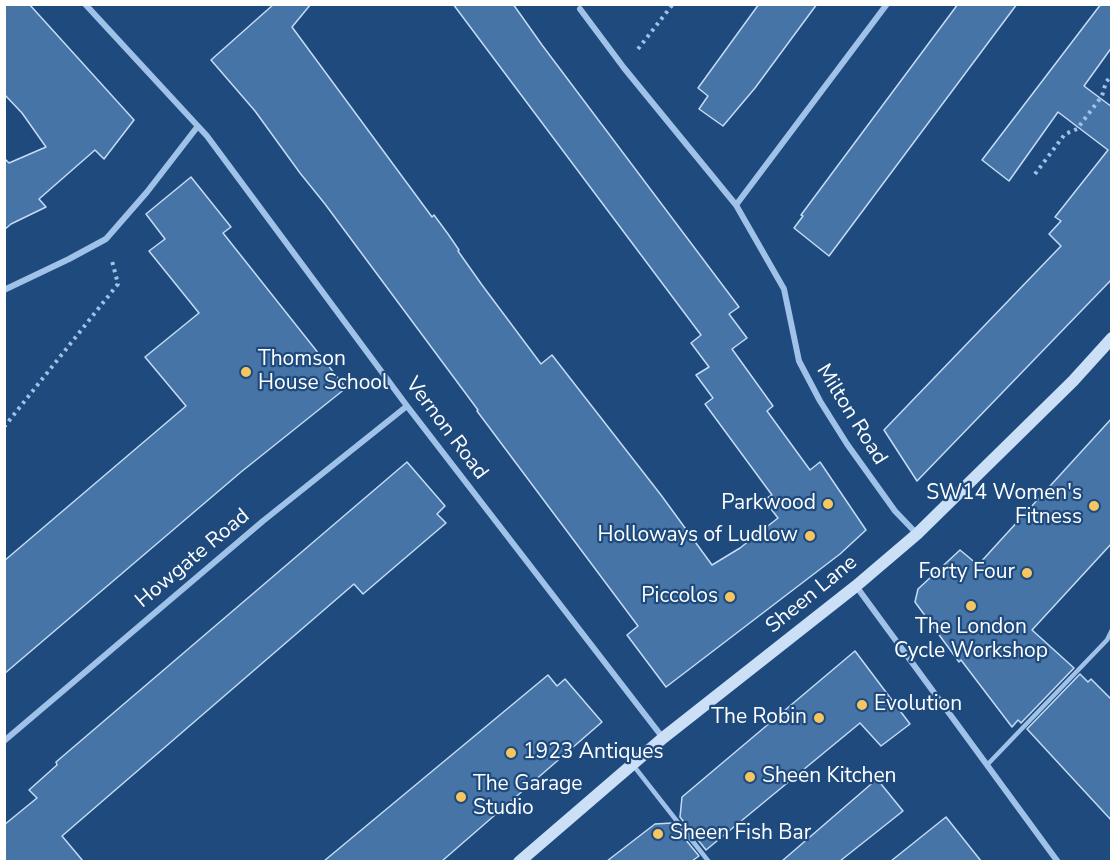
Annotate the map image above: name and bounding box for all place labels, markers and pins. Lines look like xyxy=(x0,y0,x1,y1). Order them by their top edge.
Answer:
place label: Thomson House School xyxy=(258,347,388,397)
marker: Thomson House School xyxy=(239,365,253,379)
place label: SW14 Women's Fitness xyxy=(926,481,1082,531)
place label: Parkwood xyxy=(721,491,816,517)
marker: Parkwood xyxy=(821,497,835,511)
marker: SW14 Women's Fitness xyxy=(1087,499,1101,513)
place label: Holloways of Ludlow xyxy=(597,523,798,549)
marker: Holloways of Ludlow xyxy=(803,529,817,543)
place label: Forty Four xyxy=(918,560,1015,586)
marker: Forty Four xyxy=(1020,566,1034,580)
place label: Piccolos xyxy=(641,584,718,610)
marker: Piccolos xyxy=(723,590,737,604)
marker: The London Cycle Workshop xyxy=(964,599,978,613)
place label: The London Cycle Workshop xyxy=(894,615,1048,665)
place label: Evolution xyxy=(874,692,962,718)
marker: Evolution xyxy=(855,698,869,712)
place label: The Robin xyxy=(711,705,807,731)
marker: The Robin xyxy=(812,711,826,725)
place label: 1923 Antiques xyxy=(523,740,664,766)
marker: 1923 Antiques xyxy=(504,746,518,760)
place label: Sheen Kitchen xyxy=(762,764,897,790)
marker: Sheen Kitchen xyxy=(743,770,757,784)
place label: The Garage Studio xyxy=(473,772,583,822)
marker: The Garage Studio xyxy=(454,790,468,804)
place label: Sheen Fish Bar xyxy=(670,821,811,847)
marker: Sheen Fish Bar xyxy=(651,827,665,841)

